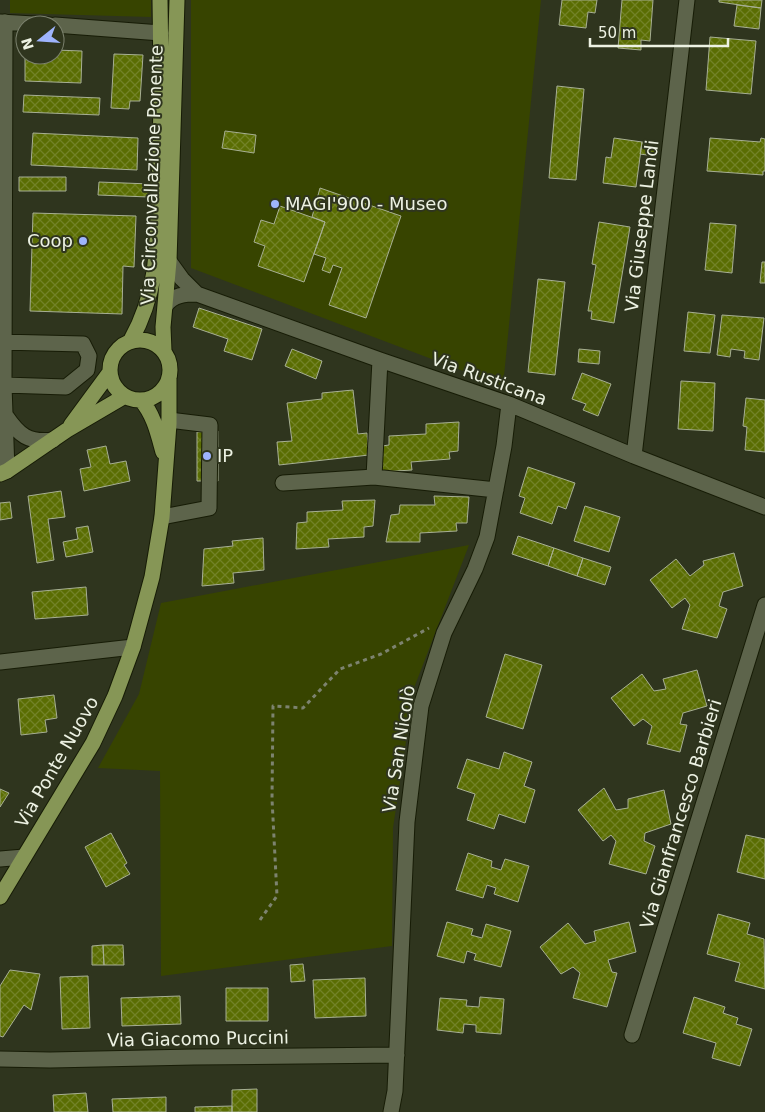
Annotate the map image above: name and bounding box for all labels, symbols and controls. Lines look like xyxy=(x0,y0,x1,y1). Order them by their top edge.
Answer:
north arrow xyxy=(15,15,65,65)
scale bar xyxy=(590,15,728,47)
text: 50 m xyxy=(598,24,636,42)
text: N xyxy=(18,36,37,52)
street label: Via Circonvallazione Ponente xyxy=(136,45,167,305)
street label: Via Giuseppe Landi xyxy=(621,139,662,313)
place label: MAGI'900 - Museo xyxy=(285,193,447,214)
marker: MAGI'900 - Museo xyxy=(269,198,281,210)
place label: Coop xyxy=(27,230,73,251)
marker: Coop xyxy=(77,235,89,247)
street label: Via Rusticana xyxy=(428,348,550,409)
place label: IP xyxy=(217,445,233,466)
marker: IP xyxy=(201,450,213,462)
street label: Via San Nicolò xyxy=(378,684,419,814)
street label: Via Ponte Nuovo xyxy=(11,693,103,831)
street label: Via Gianfrancesco Barbieri xyxy=(636,697,725,931)
street label: Via Giacomo Puccini xyxy=(107,1026,289,1051)

